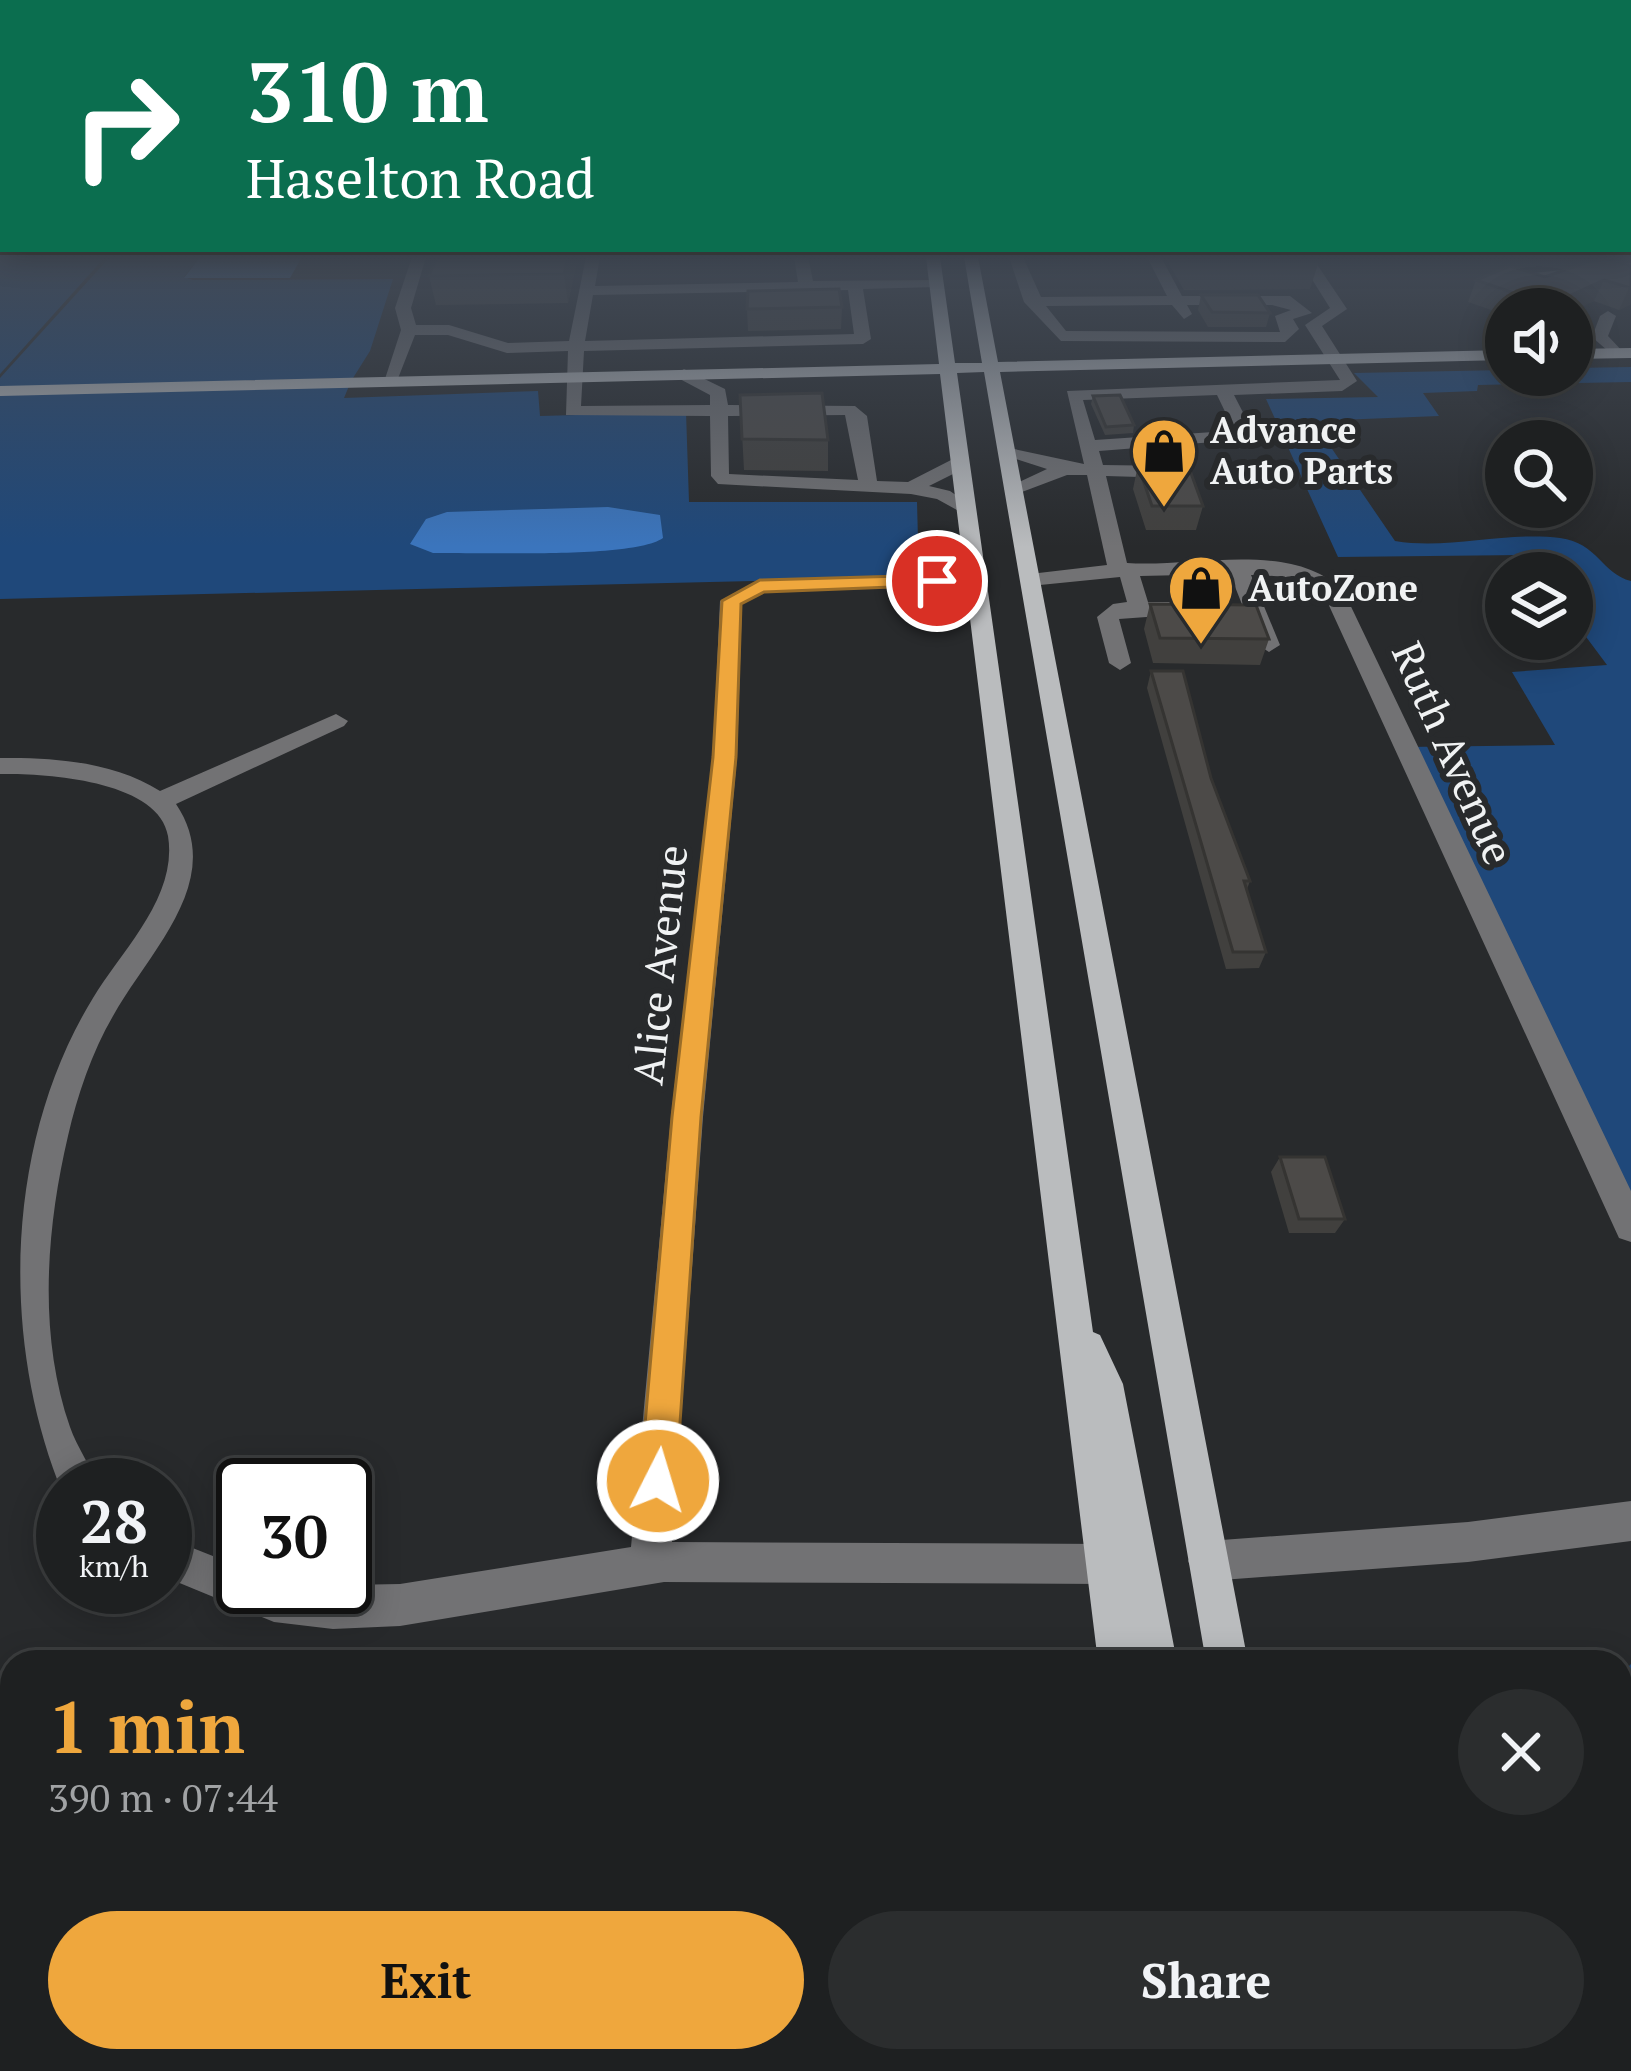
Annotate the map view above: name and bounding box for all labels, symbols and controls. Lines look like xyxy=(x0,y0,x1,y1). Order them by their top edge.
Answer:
text: 310 m xyxy=(246,35,489,146)
icon: right xyxy=(48,48,204,204)
text: Haselton Road xyxy=(246,142,595,213)
map controls xyxy=(1485,288,1593,660)
button: sound xyxy=(1485,288,1593,396)
place label: Advance Auto Parts xyxy=(1210,406,1393,494)
shop icon: Advance Auto Parts xyxy=(1129,416,1199,510)
button: search xyxy=(1485,420,1593,528)
pin xyxy=(886,530,988,632)
icon: arrive xyxy=(904,548,970,614)
button: layers xyxy=(1485,552,1593,660)
shop icon: AutoZone xyxy=(1166,553,1236,647)
place label: AutoZone xyxy=(1248,564,1418,611)
street label: Ruth Avenue xyxy=(1380,632,1528,873)
street label: Alice Avenue xyxy=(619,842,699,1088)
position arrow xyxy=(595,1418,721,1544)
speed limit sign: 30 xyxy=(216,1458,372,1614)
text: 28 xyxy=(80,1481,148,1560)
text: km/h xyxy=(79,1546,149,1586)
text: 1 min xyxy=(48,1678,245,1774)
button: close xyxy=(1458,1689,1584,1815)
text: 390 m · 07:44 xyxy=(48,1771,278,1823)
button: Exit xyxy=(48,1911,804,2049)
button: Share xyxy=(828,1911,1584,2049)

